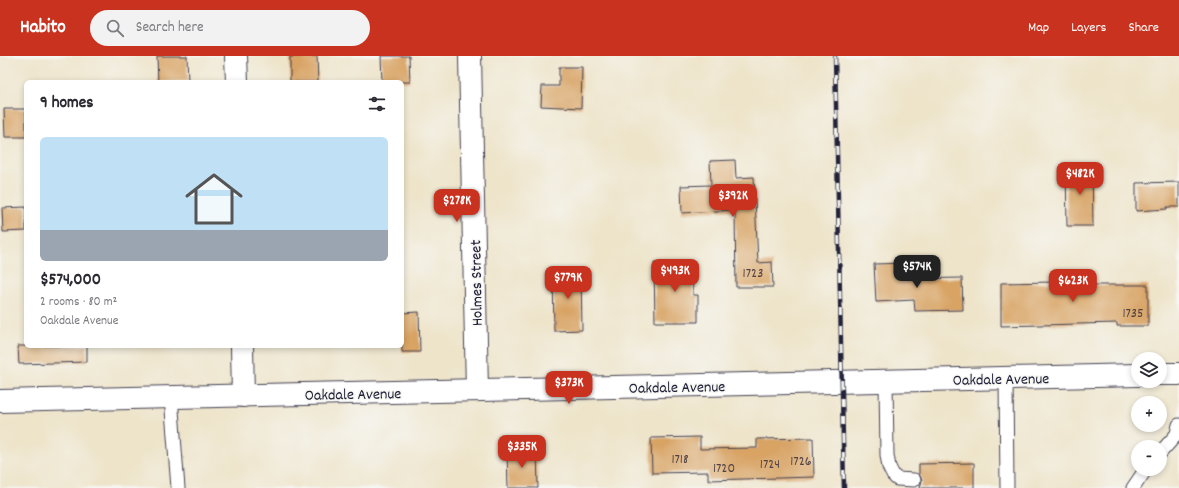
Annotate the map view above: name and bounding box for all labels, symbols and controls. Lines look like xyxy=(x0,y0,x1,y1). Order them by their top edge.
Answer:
search box xyxy=(90,10,370,46)
text: Habito xyxy=(20,15,66,42)
icon: search xyxy=(104,17,126,39)
text: Search here xyxy=(136,17,204,39)
text: Map xyxy=(1028,18,1049,38)
text: Layers xyxy=(1071,18,1106,38)
text: Share xyxy=(1128,18,1159,38)
text: 9 homes xyxy=(40,92,93,116)
icon: filters xyxy=(366,93,388,115)
pin: $482K xyxy=(1052,162,1108,196)
icon: home xyxy=(178,163,250,235)
text: $482K xyxy=(1066,165,1094,184)
pin: $392K xyxy=(705,184,761,218)
text: $392K xyxy=(718,187,748,206)
pin: $278K xyxy=(429,189,485,223)
text: $278K xyxy=(443,192,471,211)
street label: Holmes Street xyxy=(465,239,490,326)
pin: $574K xyxy=(889,255,945,289)
text: $574K xyxy=(903,258,932,277)
pin: $493K xyxy=(647,259,703,293)
text: $493K xyxy=(660,262,690,281)
house number: 1723 xyxy=(743,264,763,284)
pin: $779K xyxy=(540,266,596,300)
text: $574,000 xyxy=(40,269,101,293)
text: $779K xyxy=(554,269,582,288)
pin: $623K xyxy=(1045,269,1101,303)
text: $623K xyxy=(1058,272,1088,291)
text: 2 rooms · 80 m² xyxy=(40,293,117,312)
house number: 1735 xyxy=(1122,304,1144,324)
text: Oakdale Avenue xyxy=(40,312,118,331)
map controls xyxy=(1131,352,1167,476)
button: layers xyxy=(1131,352,1167,388)
street label: Oakdale Avenue xyxy=(953,368,1050,393)
pin: $373K xyxy=(541,371,597,405)
text: $373K xyxy=(554,374,584,393)
street label: Oakdale Avenue xyxy=(629,376,726,401)
street label: Oakdale Avenue xyxy=(305,383,402,408)
button: + xyxy=(1131,396,1167,432)
pin: $335K xyxy=(494,435,550,469)
text: $335K xyxy=(507,438,537,457)
button: − xyxy=(1131,440,1167,476)
house number: 1718 xyxy=(671,450,689,470)
house number: 1726 xyxy=(790,452,812,472)
house number: 1724 xyxy=(760,455,780,475)
house number: 1720 xyxy=(713,459,735,479)

